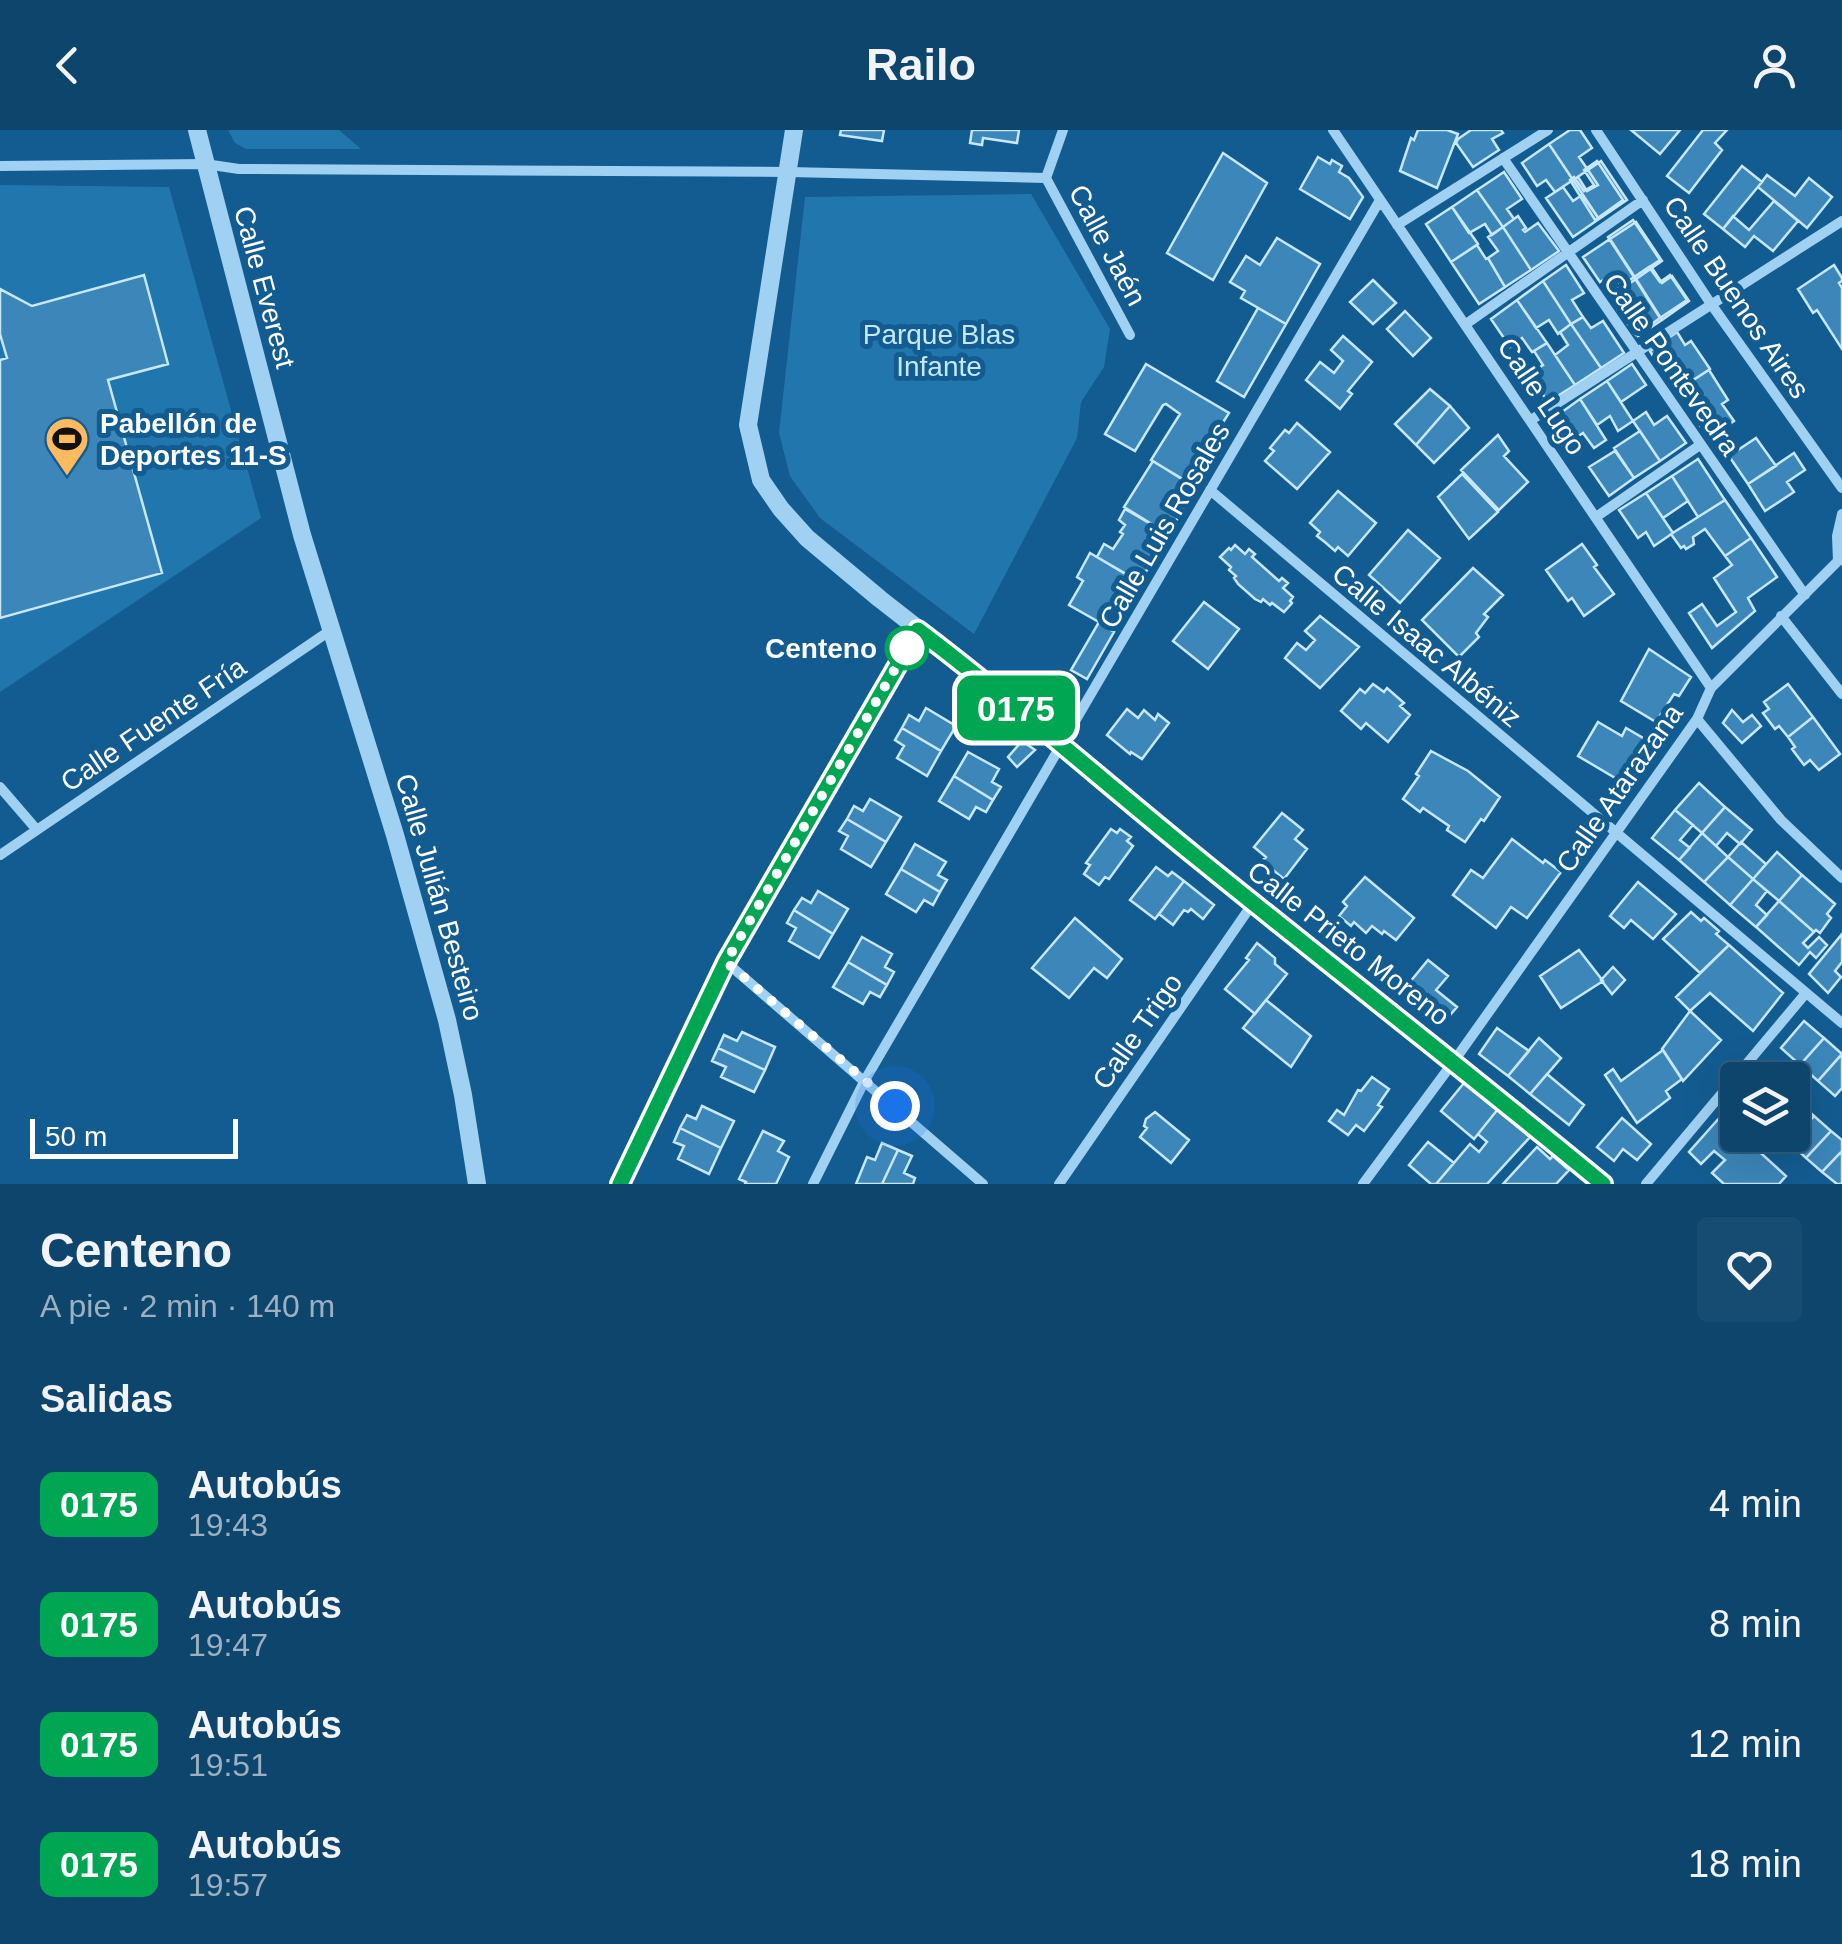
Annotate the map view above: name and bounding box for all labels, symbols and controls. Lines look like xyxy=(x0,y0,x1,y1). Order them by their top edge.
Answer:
icon: back xyxy=(40,38,95,93)
icon: person xyxy=(1747,38,1802,93)
text: Railo xyxy=(866,39,976,90)
street label: Calle Jaén xyxy=(1063,180,1152,311)
street label: Calle Buenos Aires xyxy=(1658,191,1816,404)
street label: Calle Everest xyxy=(228,203,301,372)
street label: Calle Pontevedra xyxy=(1597,267,1746,461)
park label: Parque Blas Infante xyxy=(863,319,1015,382)
street label: Calle Lugo xyxy=(1491,332,1592,460)
place label: Pabellón de Deportes 11-S xyxy=(100,408,287,471)
sports icon: Pabellón de Deportes 11-S xyxy=(44,416,90,477)
street label: Calle Luis Rosales xyxy=(1093,417,1236,633)
street label: Calle Isaac Albéniz xyxy=(1326,557,1527,733)
marker: Centeno xyxy=(886,627,928,669)
place label: Centeno xyxy=(765,633,877,664)
street label: Calle Fuente Fría xyxy=(55,651,252,798)
line badge: 0175 xyxy=(946,676,1086,740)
text: 0175 xyxy=(977,689,1055,728)
street label: Calle Atarazana xyxy=(1550,698,1689,878)
street label: Calle Julián Besteiro xyxy=(389,770,490,1024)
street label: Calle Prieto Moreno xyxy=(1242,855,1456,1032)
street label: Calle Trigo xyxy=(1086,968,1188,1095)
map controls xyxy=(1720,1062,1810,1152)
button: layers xyxy=(1720,1062,1810,1152)
your location xyxy=(870,1081,920,1131)
scale bar xyxy=(30,1114,238,1158)
text: 50 m xyxy=(45,1121,107,1152)
button: heart xyxy=(1697,1217,1802,1322)
text: Centeno xyxy=(40,1224,232,1277)
text: A pie · 2 min · 140 m xyxy=(40,1288,335,1324)
text: Salidas xyxy=(40,1378,173,1420)
text: Autobús xyxy=(188,1464,342,1506)
text: 4 min xyxy=(1709,1483,1802,1525)
text: 0175 xyxy=(60,1485,138,1524)
text: 19:43 xyxy=(188,1507,268,1543)
text: Autobús xyxy=(188,1584,342,1626)
text: 8 min xyxy=(1709,1603,1802,1645)
text: 0175 xyxy=(60,1605,138,1644)
text: 19:47 xyxy=(188,1627,268,1663)
text: Autobús xyxy=(188,1704,342,1746)
text: 12 min xyxy=(1688,1723,1802,1765)
text: 0175 xyxy=(60,1725,138,1764)
text: 19:51 xyxy=(188,1747,268,1783)
text: Autobús xyxy=(188,1824,342,1866)
text: 18 min xyxy=(1688,1843,1802,1885)
text: 0175 xyxy=(60,1845,138,1884)
text: 19:57 xyxy=(188,1867,268,1903)

